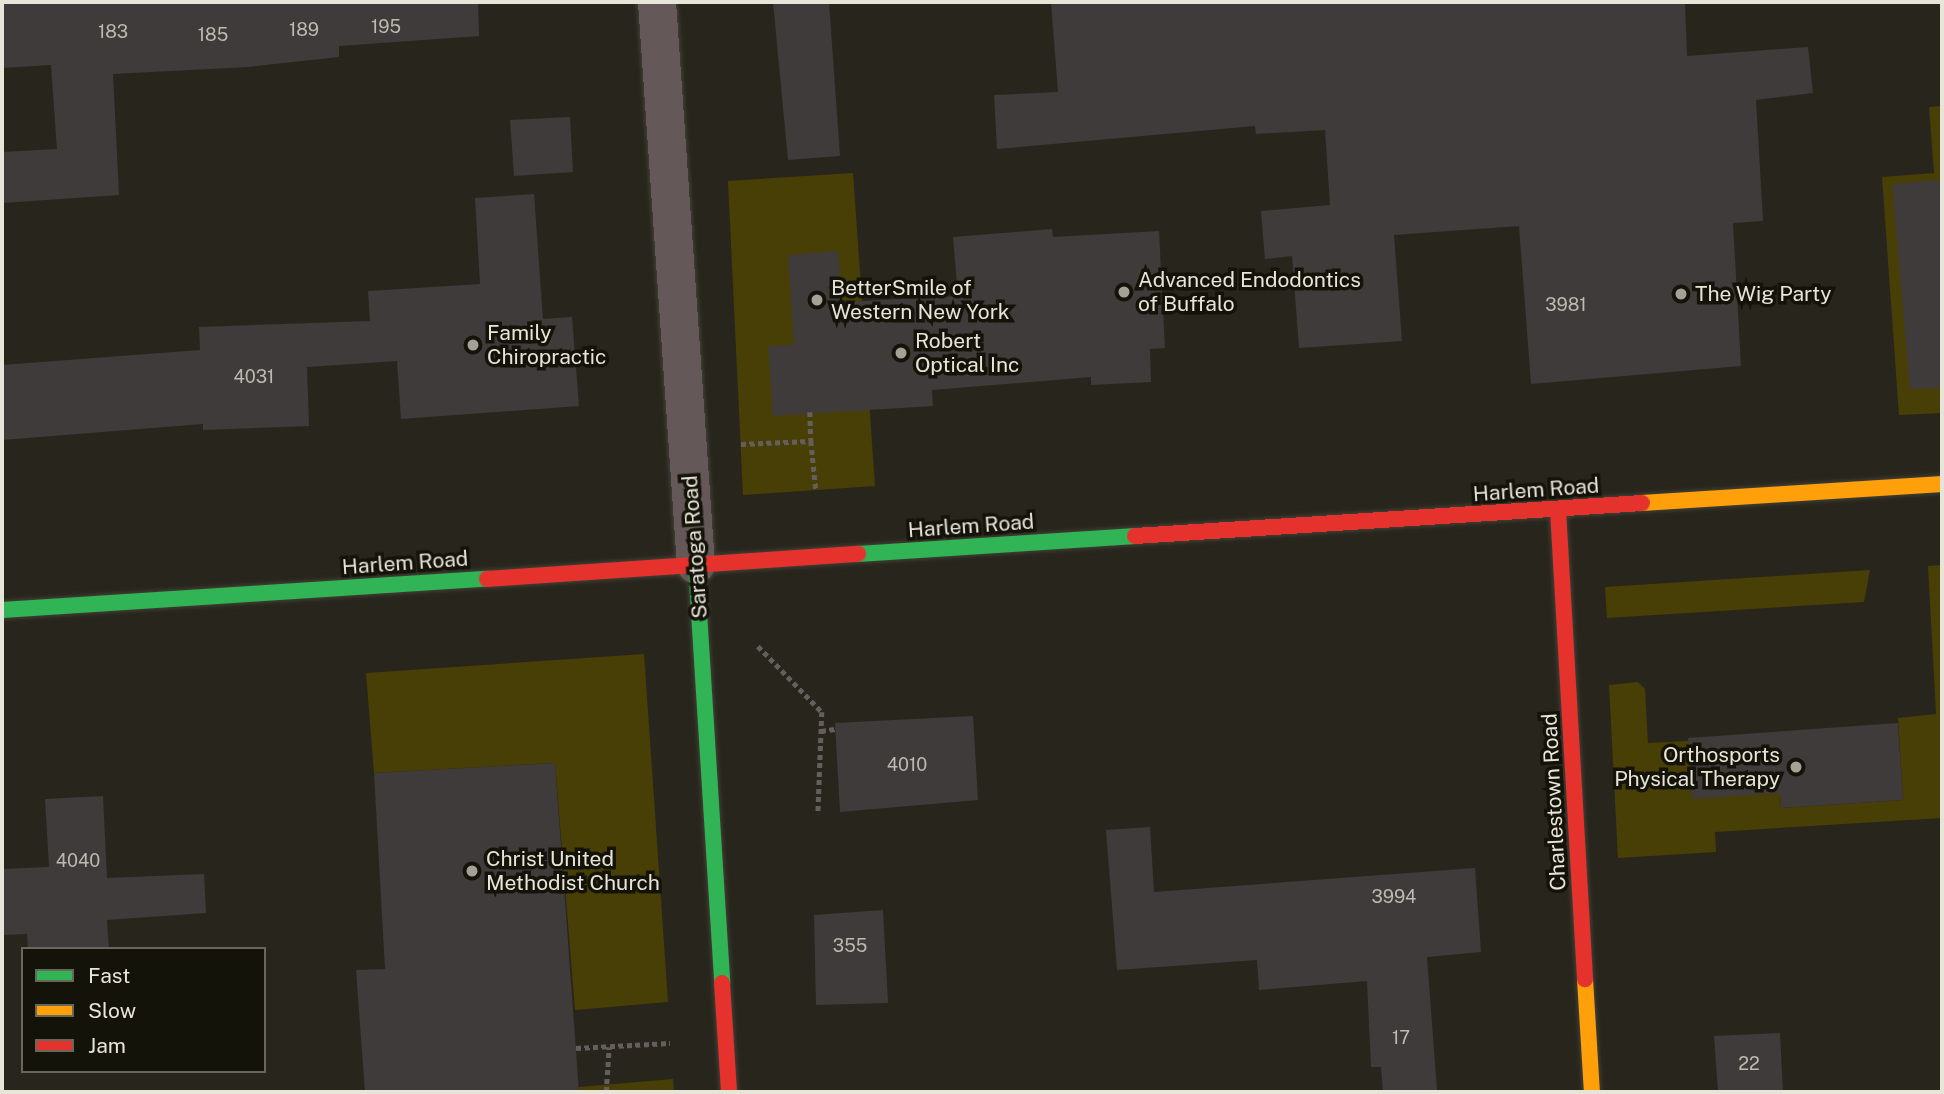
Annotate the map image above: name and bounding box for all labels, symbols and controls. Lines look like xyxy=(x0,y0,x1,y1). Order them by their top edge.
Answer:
house number: 195 xyxy=(371,16,401,38)
house number: 189 xyxy=(289,19,319,41)
house number: 183 xyxy=(98,21,128,43)
house number: 185 xyxy=(198,24,228,46)
place label: Advanced Endodontics of Buffalo xyxy=(1138,267,1361,317)
place label: BetterSmile of Western New York xyxy=(831,275,1010,325)
place label: The Wig Party xyxy=(1695,281,1832,307)
marker: Advanced Endodontics of Buffalo xyxy=(1116,284,1132,300)
marker: The Wig Party xyxy=(1673,286,1689,302)
marker: BetterSmile of Western New York xyxy=(809,292,825,308)
house number: 3981 xyxy=(1545,294,1587,316)
place label: Family Chiropractic xyxy=(487,320,606,370)
place label: Robert Optical Inc xyxy=(915,328,1019,378)
marker: Family Chiropractic xyxy=(465,337,481,353)
marker: Robert Optical Inc xyxy=(893,345,909,361)
house number: 4031 xyxy=(234,366,274,388)
street label: Harlem Road xyxy=(1472,473,1600,507)
street label: Saratoga Road xyxy=(677,475,713,619)
street label: Harlem Road xyxy=(907,509,1035,543)
street label: Harlem Road xyxy=(341,546,469,580)
street label: Charlestown Road xyxy=(1537,713,1571,891)
place label: Orthosports Physical Therapy xyxy=(1614,742,1780,792)
house number: 4010 xyxy=(887,754,927,776)
marker: Orthosports Physical Therapy xyxy=(1786,757,1806,777)
place label: Christ United Methodist Church xyxy=(486,846,660,896)
house number: 4040 xyxy=(56,850,100,872)
marker: Christ United Methodist Church xyxy=(464,863,480,879)
house number: 3994 xyxy=(1372,886,1416,908)
house number: 355 xyxy=(833,935,867,957)
legend xyxy=(21,947,266,1073)
text: Fast xyxy=(88,963,130,988)
text: Slow xyxy=(88,998,136,1023)
house number: 17 xyxy=(1392,1027,1410,1049)
text: Jam xyxy=(88,1033,126,1058)
house number: 22 xyxy=(1738,1053,1760,1075)

